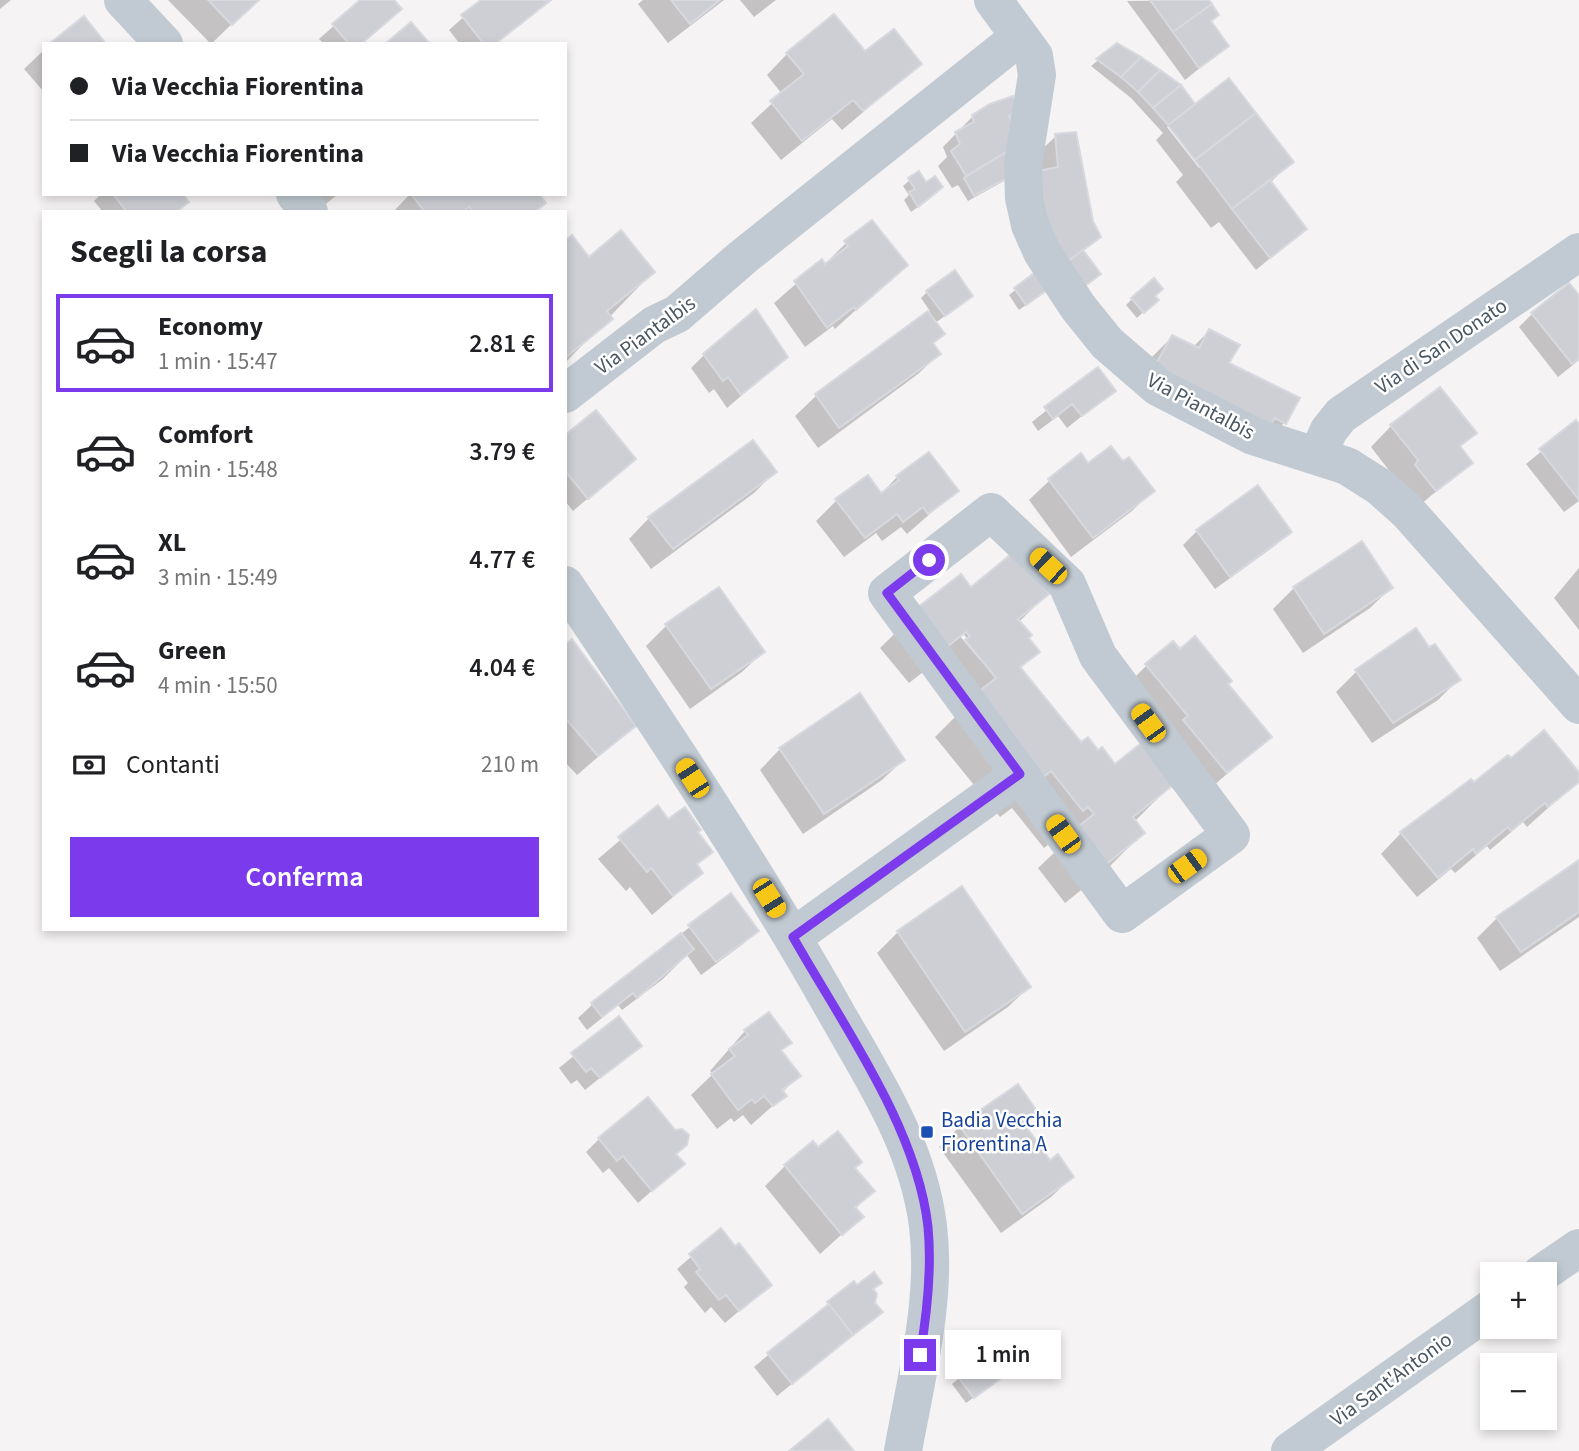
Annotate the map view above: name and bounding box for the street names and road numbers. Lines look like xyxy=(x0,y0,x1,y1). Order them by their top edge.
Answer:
street label: Via Piantalbis xyxy=(588,288,702,382)
street label: Via di San Donato xyxy=(1369,291,1513,401)
street label: Via Piantalbis xyxy=(1142,365,1260,447)
street label: Via Sant'Antonio xyxy=(1324,1324,1458,1434)

